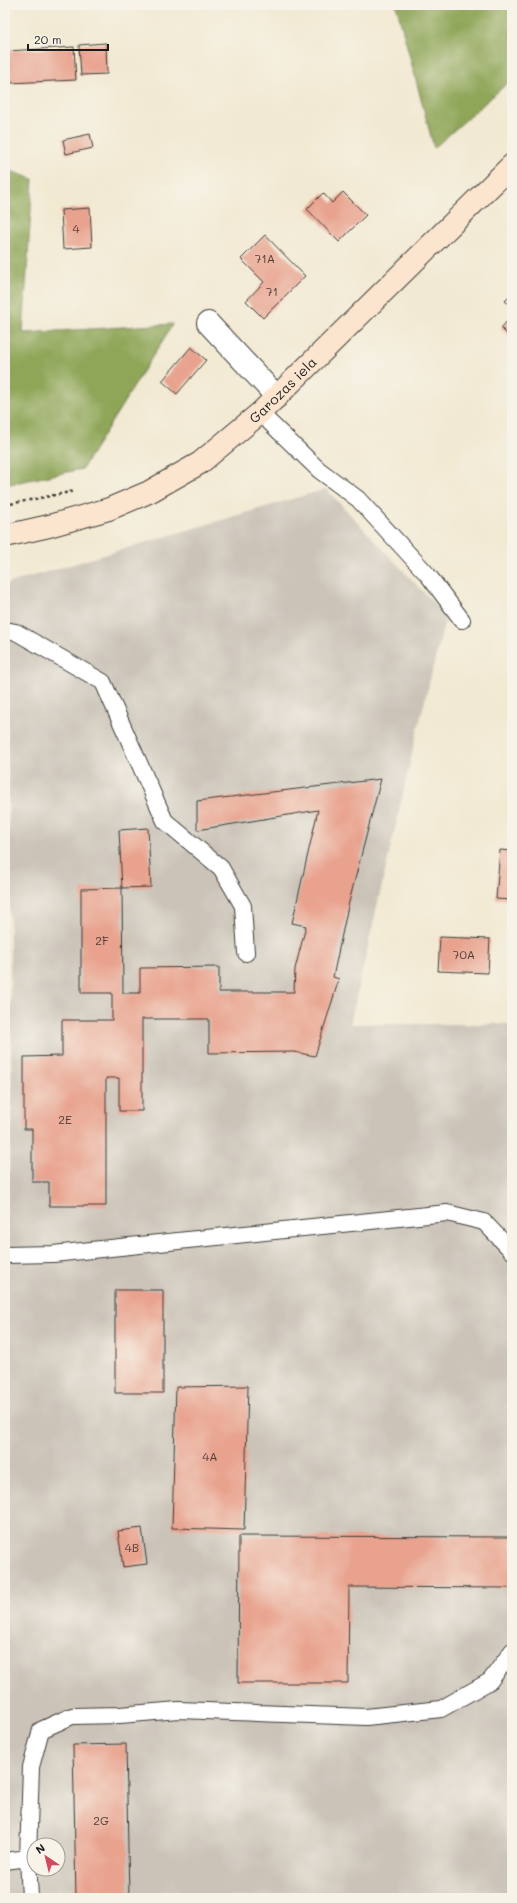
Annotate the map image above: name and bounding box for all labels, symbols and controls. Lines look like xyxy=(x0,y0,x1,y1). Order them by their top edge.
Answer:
scale bar xyxy=(28,26,108,52)
text: 20 m xyxy=(34,31,62,47)
house number: 4 xyxy=(72,220,80,236)
house number: 71A xyxy=(255,250,275,266)
house number: 71 xyxy=(266,283,278,299)
street label: Garozas iela xyxy=(245,353,321,427)
house number: 2F xyxy=(95,932,109,948)
house number: 70A xyxy=(453,946,475,962)
house number: 2E xyxy=(58,1111,72,1127)
house number: 4A xyxy=(202,1448,218,1464)
house number: 4B xyxy=(125,1539,139,1555)
house number: 2G xyxy=(93,1812,109,1828)
north arrow xyxy=(26,1837,66,1877)
text: N xyxy=(32,1840,48,1857)

